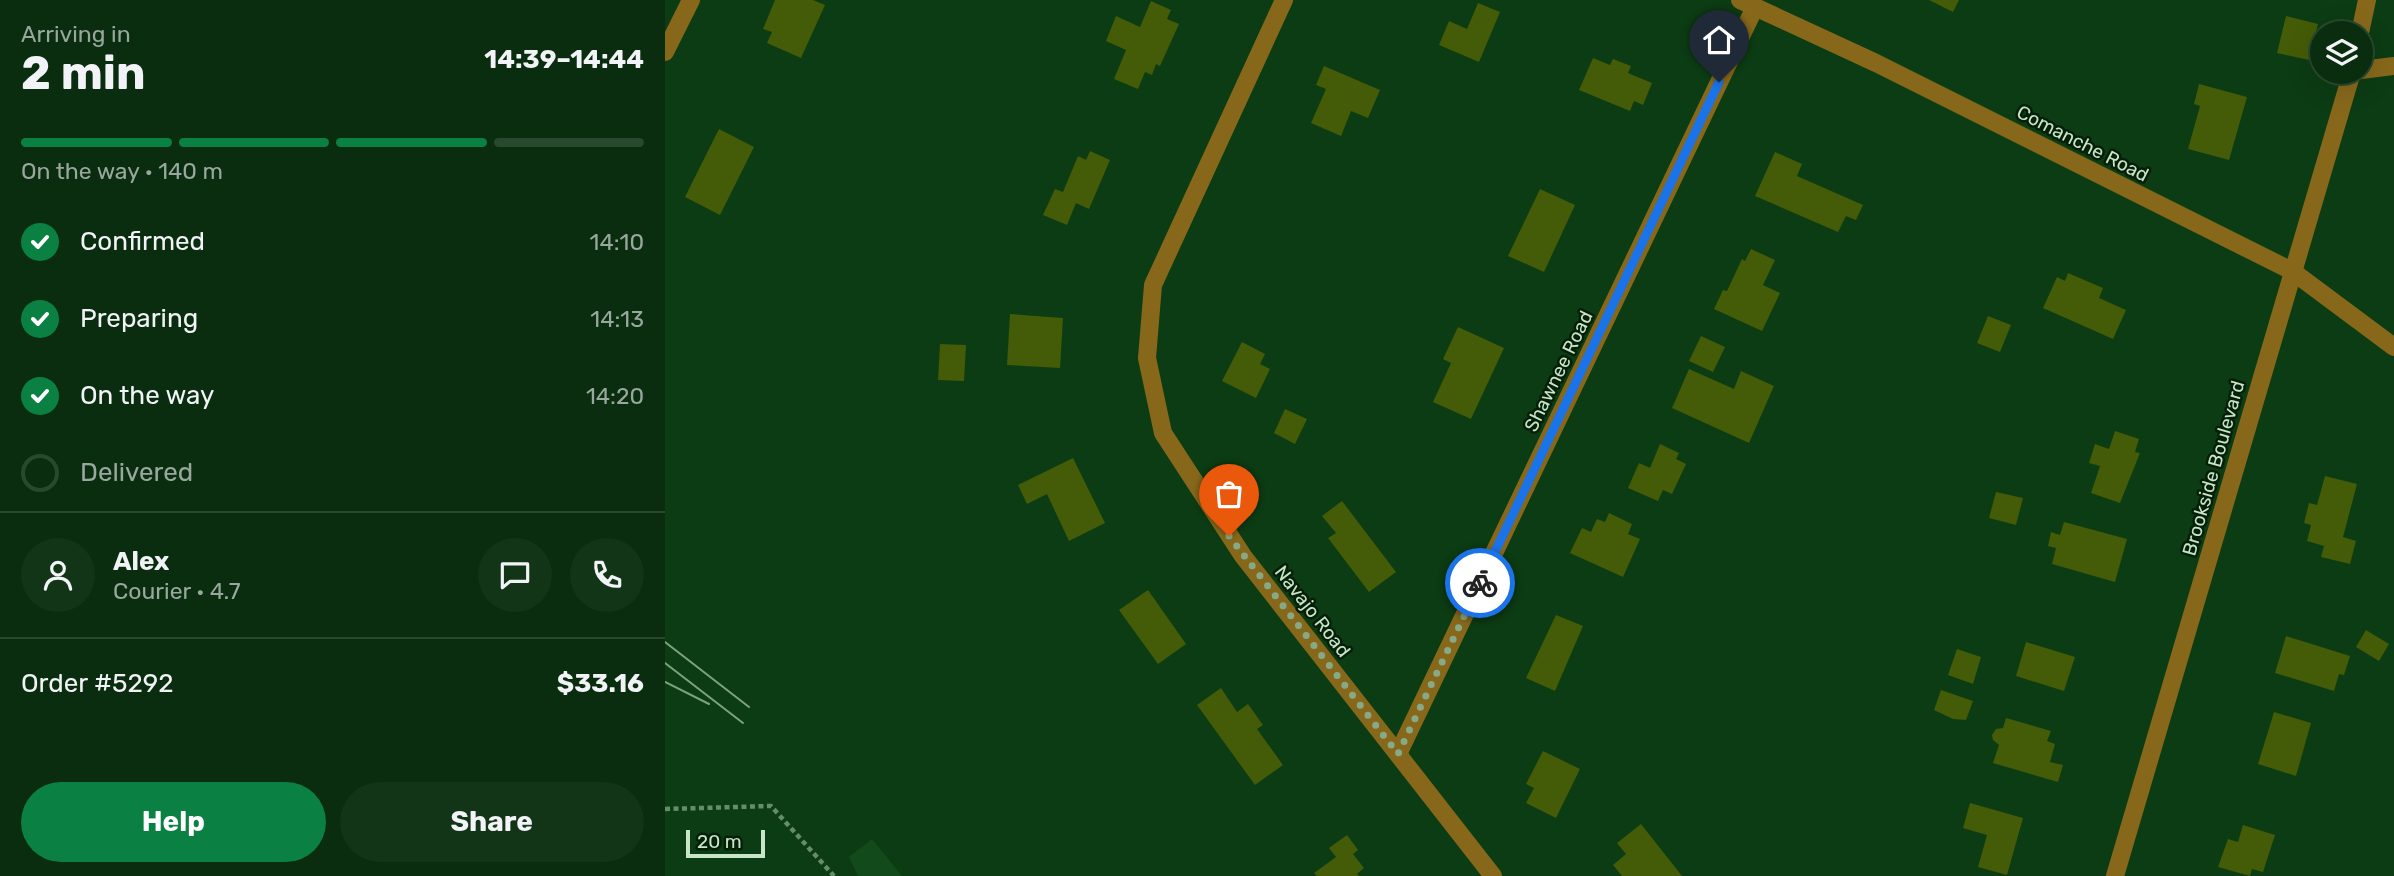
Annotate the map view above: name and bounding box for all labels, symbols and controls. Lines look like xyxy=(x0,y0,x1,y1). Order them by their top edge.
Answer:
pin xyxy=(1689,10,1749,82)
text: Arriving in xyxy=(21,20,131,48)
icon: home xyxy=(1700,21,1738,59)
map controls xyxy=(2310,21,2373,84)
button: layers xyxy=(2310,21,2373,84)
text: 14:39–14:44 xyxy=(484,44,644,75)
text: 2 min xyxy=(21,46,146,101)
street label: Comanche Road xyxy=(2013,100,2153,187)
text: On the way · 140 m xyxy=(21,157,223,185)
icon: check xyxy=(21,223,59,261)
text: Confirmed xyxy=(80,226,205,257)
text: 14:10 xyxy=(590,228,644,256)
icon: check xyxy=(21,300,59,338)
text: Preparing xyxy=(80,303,198,334)
text: 14:13 xyxy=(590,305,644,333)
street label: Shawnee Road xyxy=(1519,307,1598,435)
icon: check xyxy=(21,377,59,415)
street label: Brookside Boulevard xyxy=(2177,378,2249,558)
text: On the way xyxy=(80,380,214,411)
text: 14:20 xyxy=(586,382,644,410)
text: Delivered xyxy=(80,457,193,488)
pin xyxy=(1199,464,1259,536)
icon: bag xyxy=(1210,475,1248,513)
button: person xyxy=(21,538,95,612)
button: chat xyxy=(478,538,552,612)
button: phone xyxy=(570,538,644,612)
text: Alex xyxy=(113,546,169,577)
courier xyxy=(1445,548,1515,618)
street label: Navajo Road xyxy=(1270,561,1355,662)
icon: bike xyxy=(1461,564,1499,602)
text: Courier · 4.7 xyxy=(113,577,240,605)
text: Order #5292 xyxy=(21,668,173,699)
text: $33.16 xyxy=(557,668,644,699)
button: Help xyxy=(21,782,326,862)
button: Share xyxy=(340,782,644,862)
scale bar xyxy=(686,827,765,859)
text: 20 m xyxy=(697,830,742,853)

